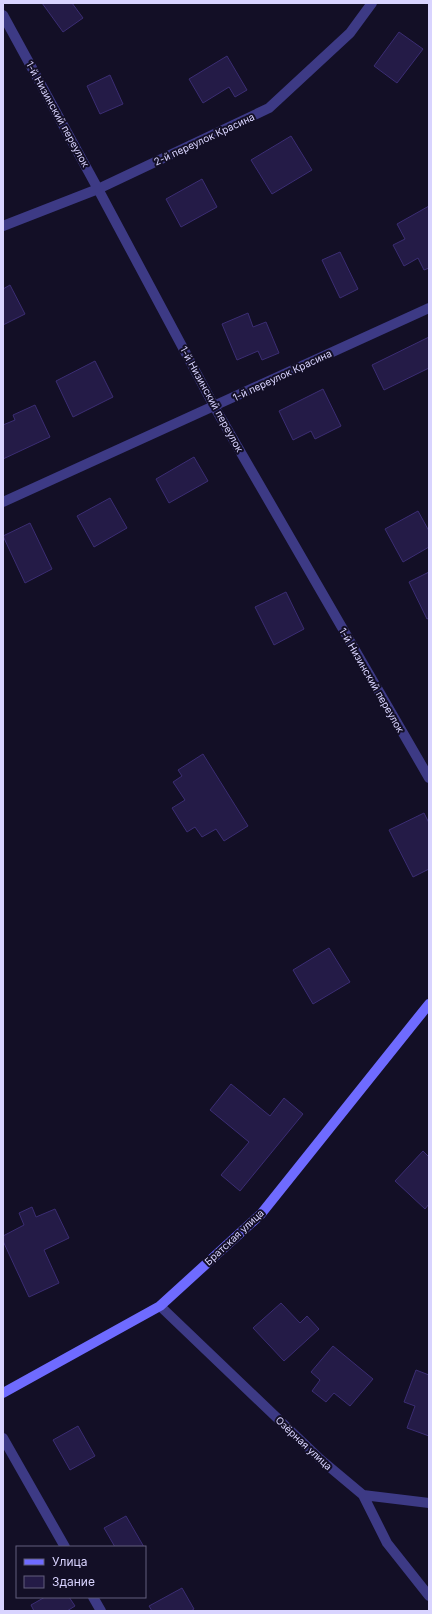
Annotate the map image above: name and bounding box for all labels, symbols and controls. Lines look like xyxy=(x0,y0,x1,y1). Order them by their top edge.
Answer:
street label: 1-й Низинский переулок xyxy=(24,59,92,169)
street label: 2-й переулок Красина xyxy=(152,110,256,168)
street label: 1-й Низинский переулок xyxy=(178,344,246,454)
street label: 1-й переулок Красина xyxy=(231,347,333,403)
street label: 1-й Низинский переулок xyxy=(337,625,407,735)
street label: Братская улица xyxy=(202,1207,266,1267)
street label: Озёрная улица xyxy=(273,1414,335,1472)
legend xyxy=(16,1546,146,1598)
text: Улица xyxy=(52,1554,87,1569)
text: Здание xyxy=(52,1574,95,1589)

